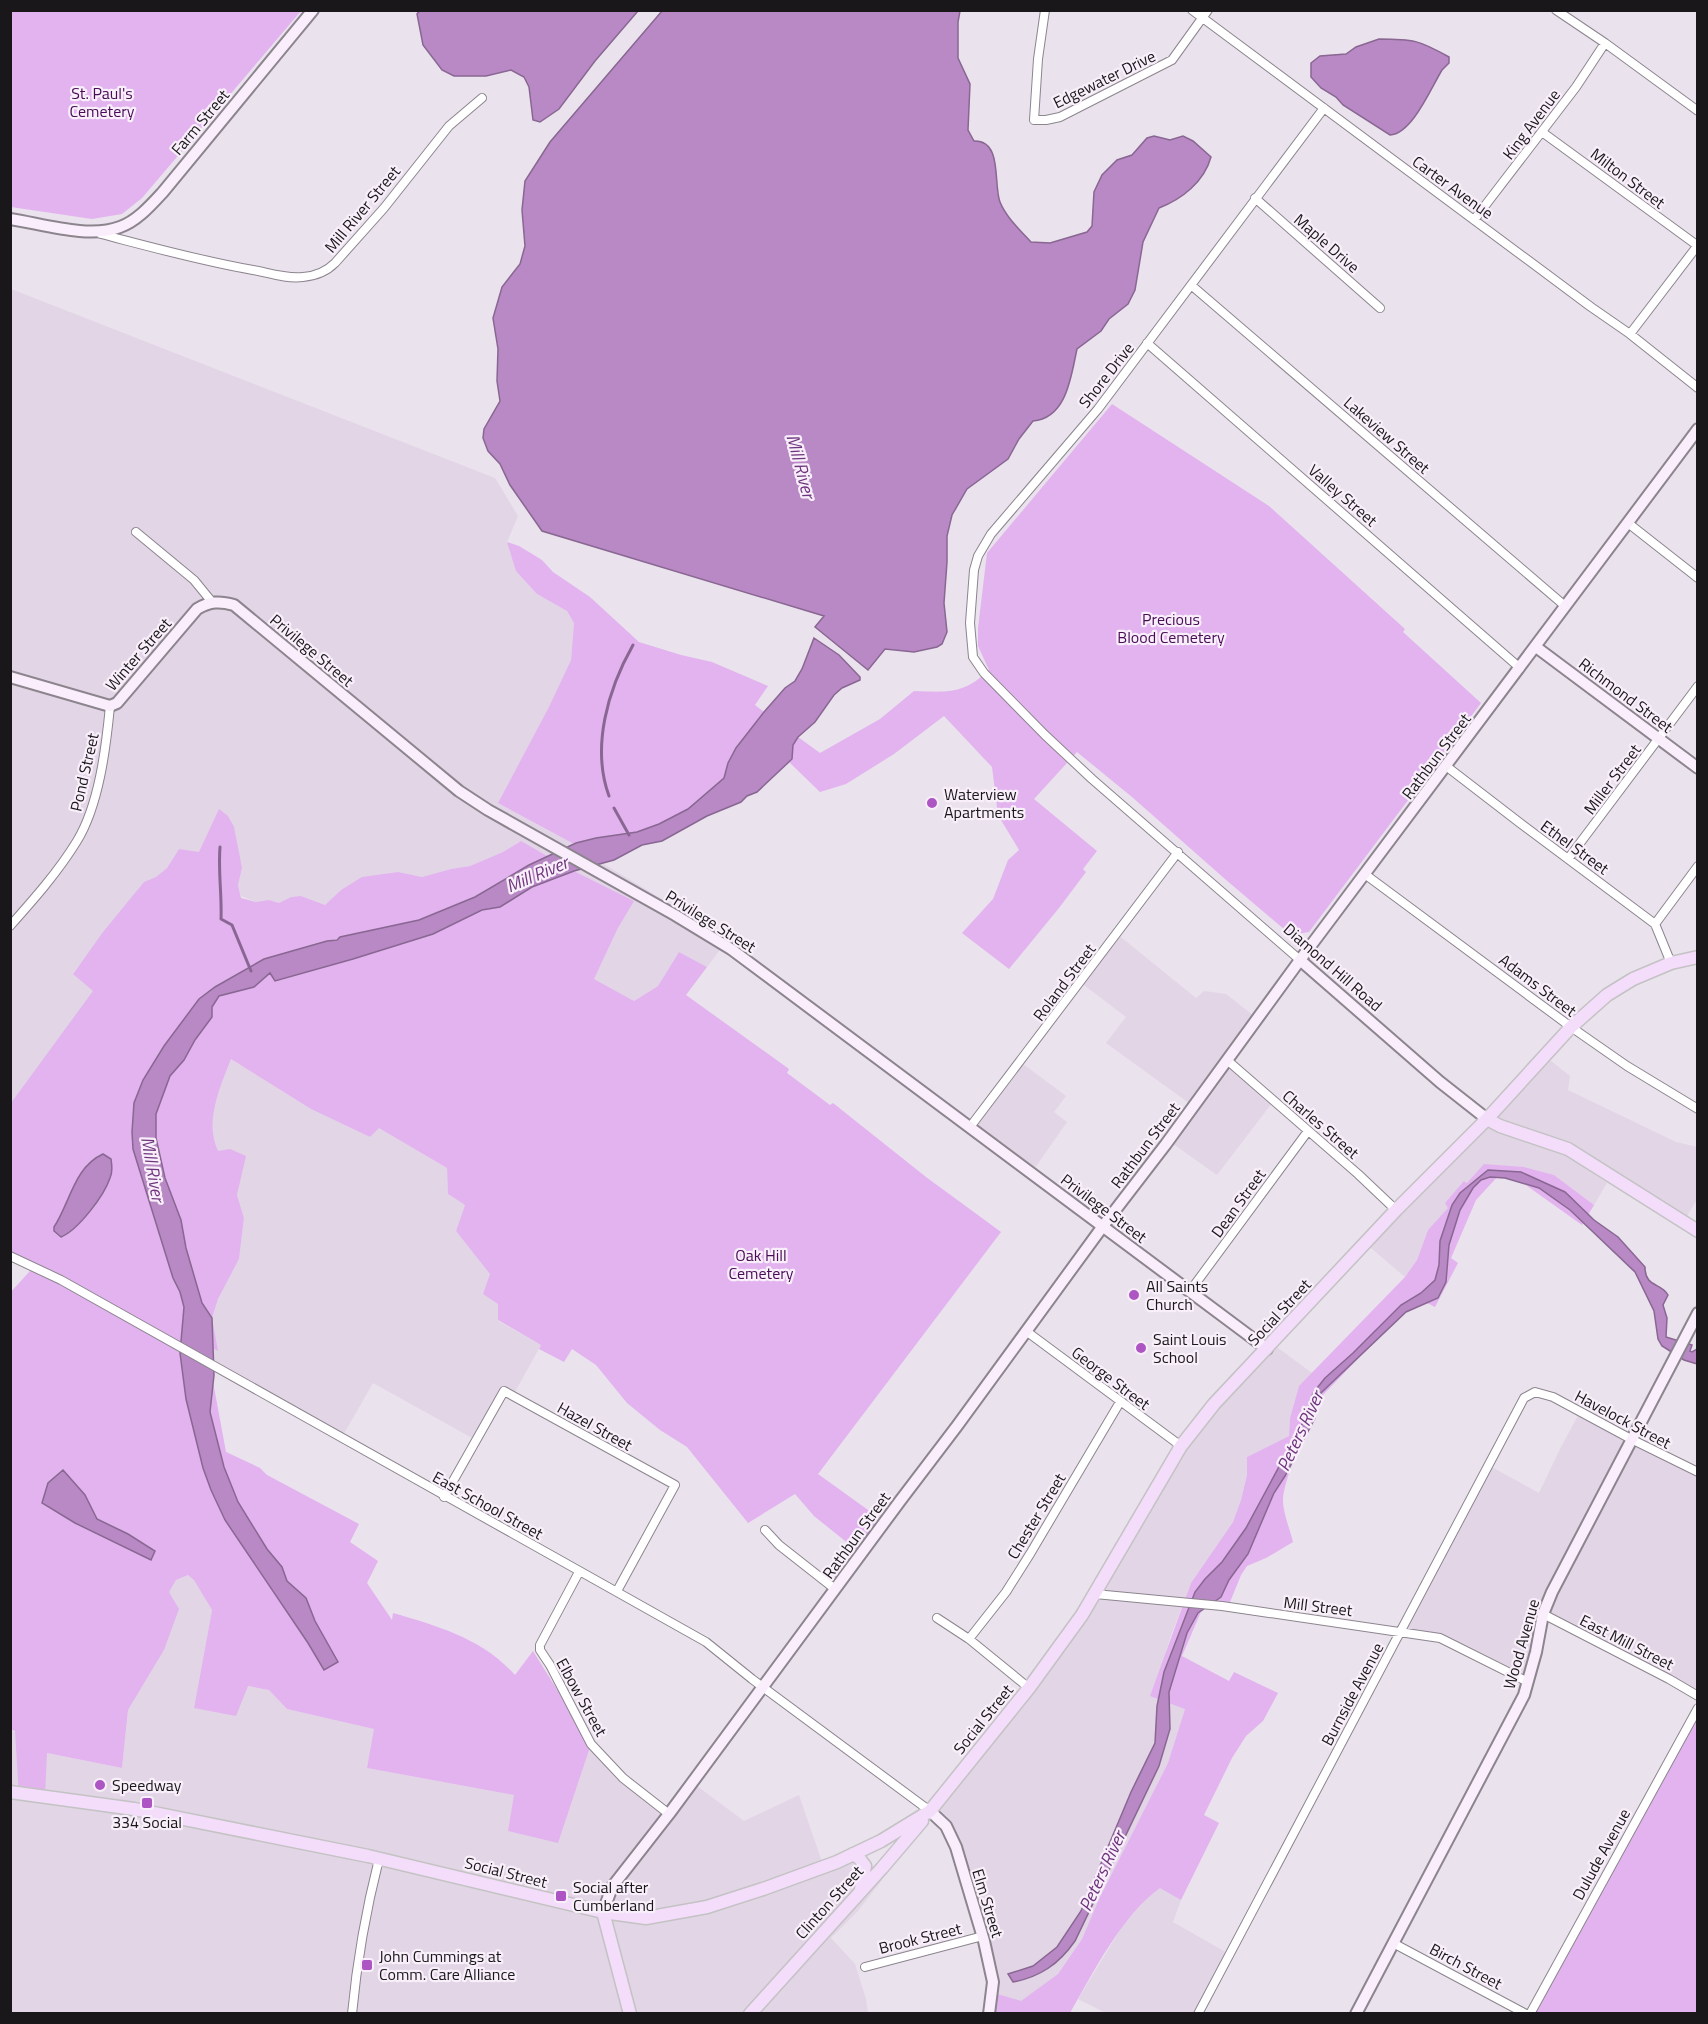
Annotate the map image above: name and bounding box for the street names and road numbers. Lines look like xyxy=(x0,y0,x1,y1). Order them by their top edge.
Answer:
street label: Edgewater Drive xyxy=(1049,44,1159,114)
street label: Farm Street xyxy=(165,84,235,160)
street label: King Avenue xyxy=(1496,84,1566,164)
street label: Milton Street xyxy=(1586,142,1671,214)
street label: Carter Avenue xyxy=(1407,149,1499,225)
street label: Mill River Street xyxy=(318,160,406,258)
street label: Maple Drive xyxy=(1289,208,1365,278)
street label: Shore Drive xyxy=(1073,337,1139,413)
street label: Lakeview Street xyxy=(1339,391,1436,479)
street label: Valley Street xyxy=(1303,458,1383,532)
street label: Privilege Street xyxy=(265,608,359,692)
street label: Winter Street xyxy=(99,612,177,696)
street label: Richmond Street xyxy=(1574,652,1678,739)
street label: Rathbun Street xyxy=(1396,708,1477,804)
street label: Pond Street xyxy=(63,730,105,814)
street label: Miller Street xyxy=(1578,738,1647,819)
street label: Ethel Street xyxy=(1536,814,1615,880)
street label: Privilege Street xyxy=(661,884,761,959)
street label: Diamond Hill Road xyxy=(1278,917,1388,1017)
street label: Roland Street xyxy=(1027,938,1101,1026)
street label: Adams Street xyxy=(1494,948,1582,1022)
street label: Charles Street xyxy=(1277,1084,1365,1164)
street label: Rathbun Street xyxy=(1105,1097,1186,1193)
street label: Dean Street xyxy=(1205,1163,1271,1242)
street label: Privilege Street xyxy=(1056,1168,1152,1249)
street label: Social Street xyxy=(1242,1273,1317,1351)
street label: George Street xyxy=(1067,1340,1156,1416)
street label: Havelock Street xyxy=(1571,1384,1676,1455)
street label: Hazel Street xyxy=(553,1395,637,1457)
street label: East School Street xyxy=(428,1465,548,1546)
street label: Chester Street xyxy=(1001,1468,1071,1564)
street label: Rathbun Street xyxy=(816,1486,896,1583)
street label: Mill Street xyxy=(1282,1590,1354,1622)
street label: Wood Avenue xyxy=(1497,1596,1545,1692)
street label: East Mill Street xyxy=(1576,1608,1678,1676)
street label: Burnside Avenue xyxy=(1315,1638,1389,1750)
street label: Elbow Street xyxy=(551,1653,614,1741)
street label: Social Street xyxy=(947,1678,1019,1759)
street label: Dulude Avenue xyxy=(1566,1804,1636,1904)
street label: Social Street xyxy=(462,1850,550,1894)
street label: Clinton Street xyxy=(789,1860,869,1944)
street label: Elm Street xyxy=(966,1866,1010,1941)
street label: Brook Street xyxy=(876,1916,964,1960)
street label: Birch Street xyxy=(1425,1937,1507,1995)

